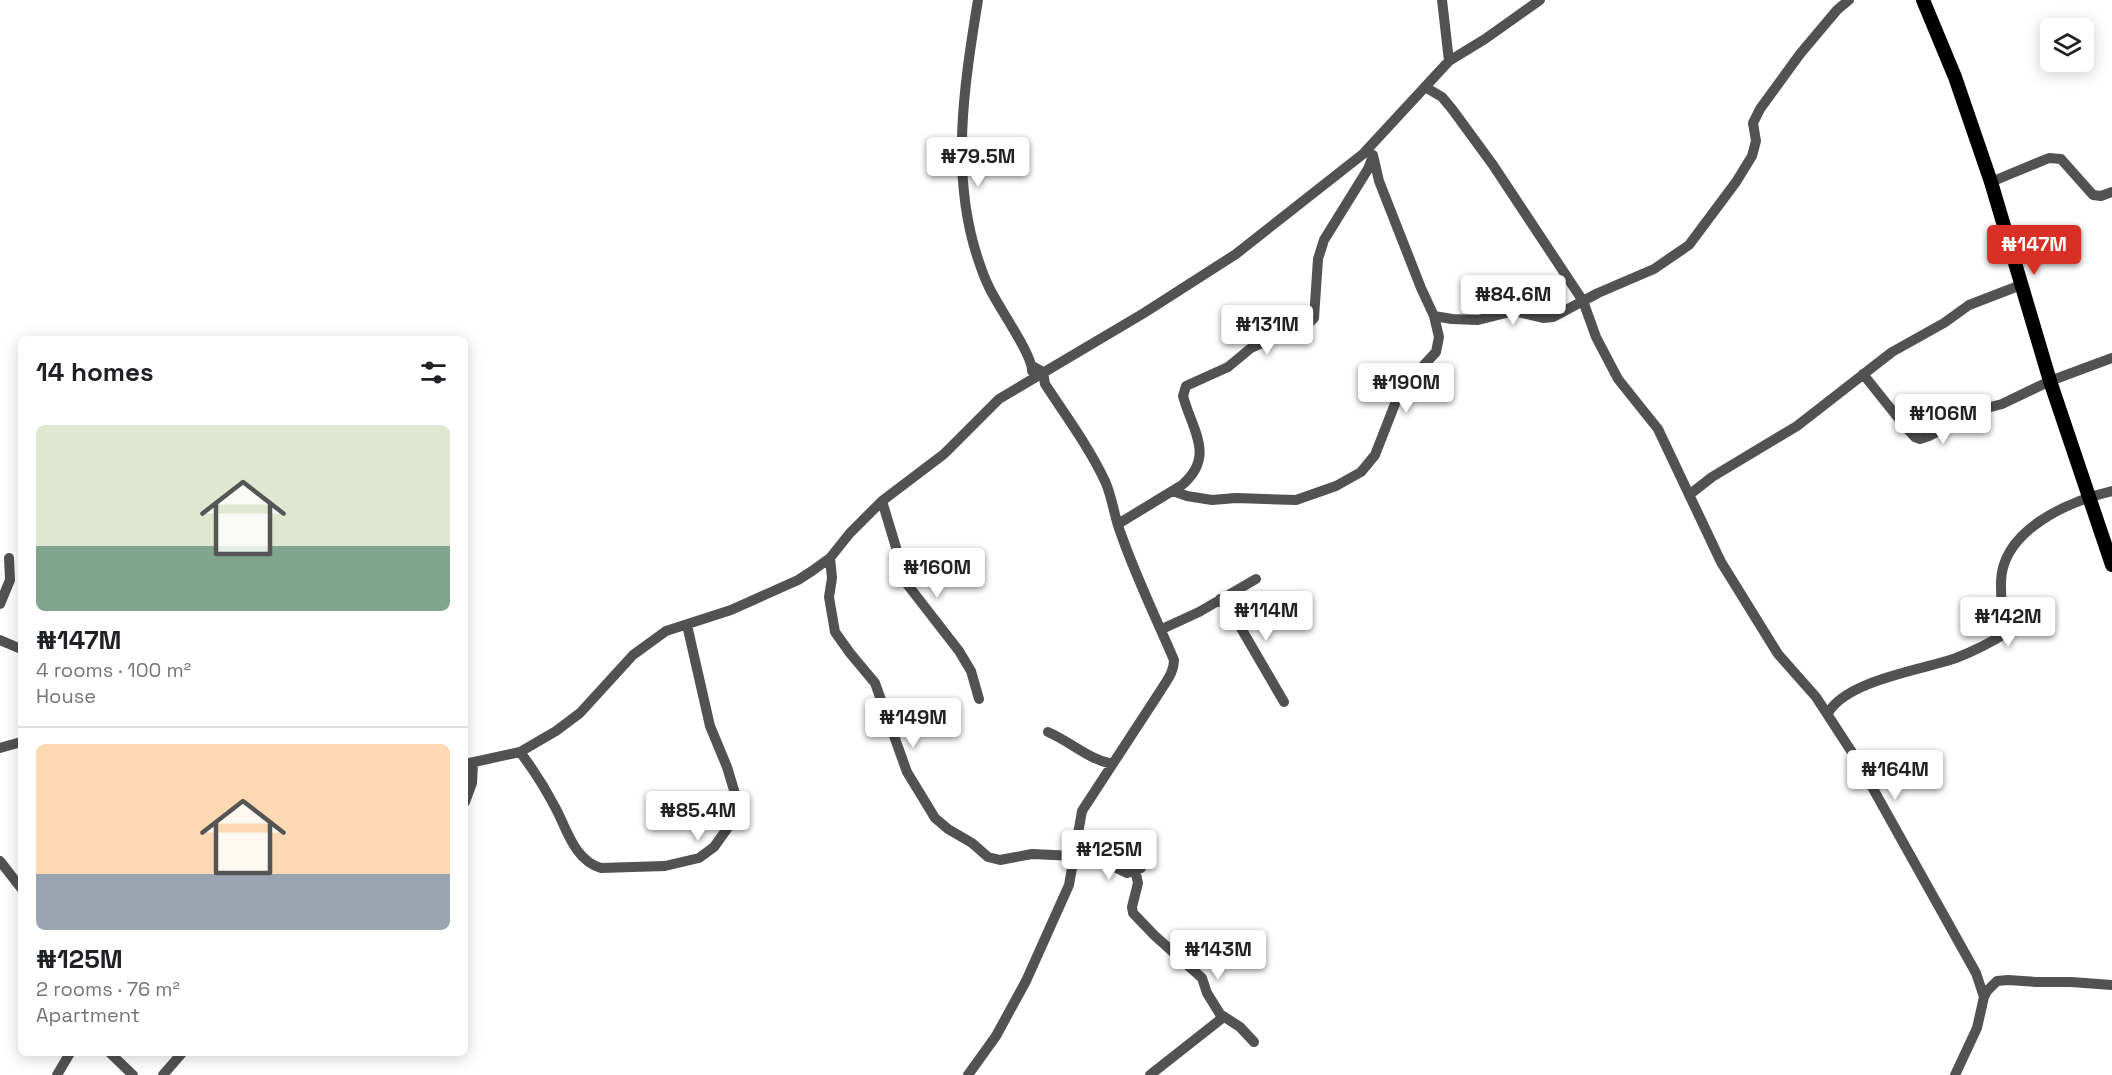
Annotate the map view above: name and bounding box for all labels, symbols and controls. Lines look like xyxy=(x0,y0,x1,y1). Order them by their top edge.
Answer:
map controls xyxy=(2040,18,2094,72)
button: layers xyxy=(2040,18,2094,72)
pin: ₦79.5M xyxy=(929,137,1027,188)
text: ₦79.5M xyxy=(941,143,1015,169)
pin: ₦147M xyxy=(1992,225,2076,276)
text: ₦147M xyxy=(2001,231,2067,257)
pin: ₦84.6M xyxy=(1464,275,1562,326)
text: ₦84.6M xyxy=(1475,281,1551,307)
pin: ₦131M xyxy=(1225,305,1309,356)
text: ₦131M xyxy=(1235,311,1299,337)
text: 14 homes xyxy=(36,355,154,389)
icon: filters xyxy=(417,356,450,389)
pin: ₦190M xyxy=(1364,363,1448,414)
text: ₦190M xyxy=(1372,369,1440,395)
pin: ₦106M xyxy=(1901,394,1985,445)
text: ₦106M xyxy=(1909,400,1977,426)
icon: home xyxy=(189,464,297,572)
pin: ₦160M xyxy=(895,548,979,599)
text: ₦160M xyxy=(903,554,971,580)
pin: ₦114M xyxy=(1224,591,1308,642)
text: ₦114M xyxy=(1234,597,1298,623)
pin: ₦142M xyxy=(1966,597,2050,648)
text: ₦142M xyxy=(1974,603,2042,629)
text: ₦147M xyxy=(36,623,122,657)
text: 4 rooms · 100 m² xyxy=(36,657,191,683)
text: House xyxy=(36,683,96,709)
pin: ₦149M xyxy=(871,698,955,749)
text: ₦149M xyxy=(879,704,947,730)
pin: ₦164M xyxy=(1853,750,1937,801)
text: ₦164M xyxy=(1861,756,1929,782)
icon: home xyxy=(189,783,297,891)
pin: ₦85.4M xyxy=(649,791,747,842)
text: ₦85.4M xyxy=(660,797,736,823)
pin: ₦125M xyxy=(1067,830,1151,881)
text: ₦125M xyxy=(1076,836,1142,862)
pin: ₦143M xyxy=(1176,930,1260,981)
text: ₦143M xyxy=(1184,936,1252,962)
text: ₦125M xyxy=(36,942,123,976)
text: 2 rooms · 76 m² xyxy=(36,976,180,1002)
text: Apartment xyxy=(36,1002,140,1028)

